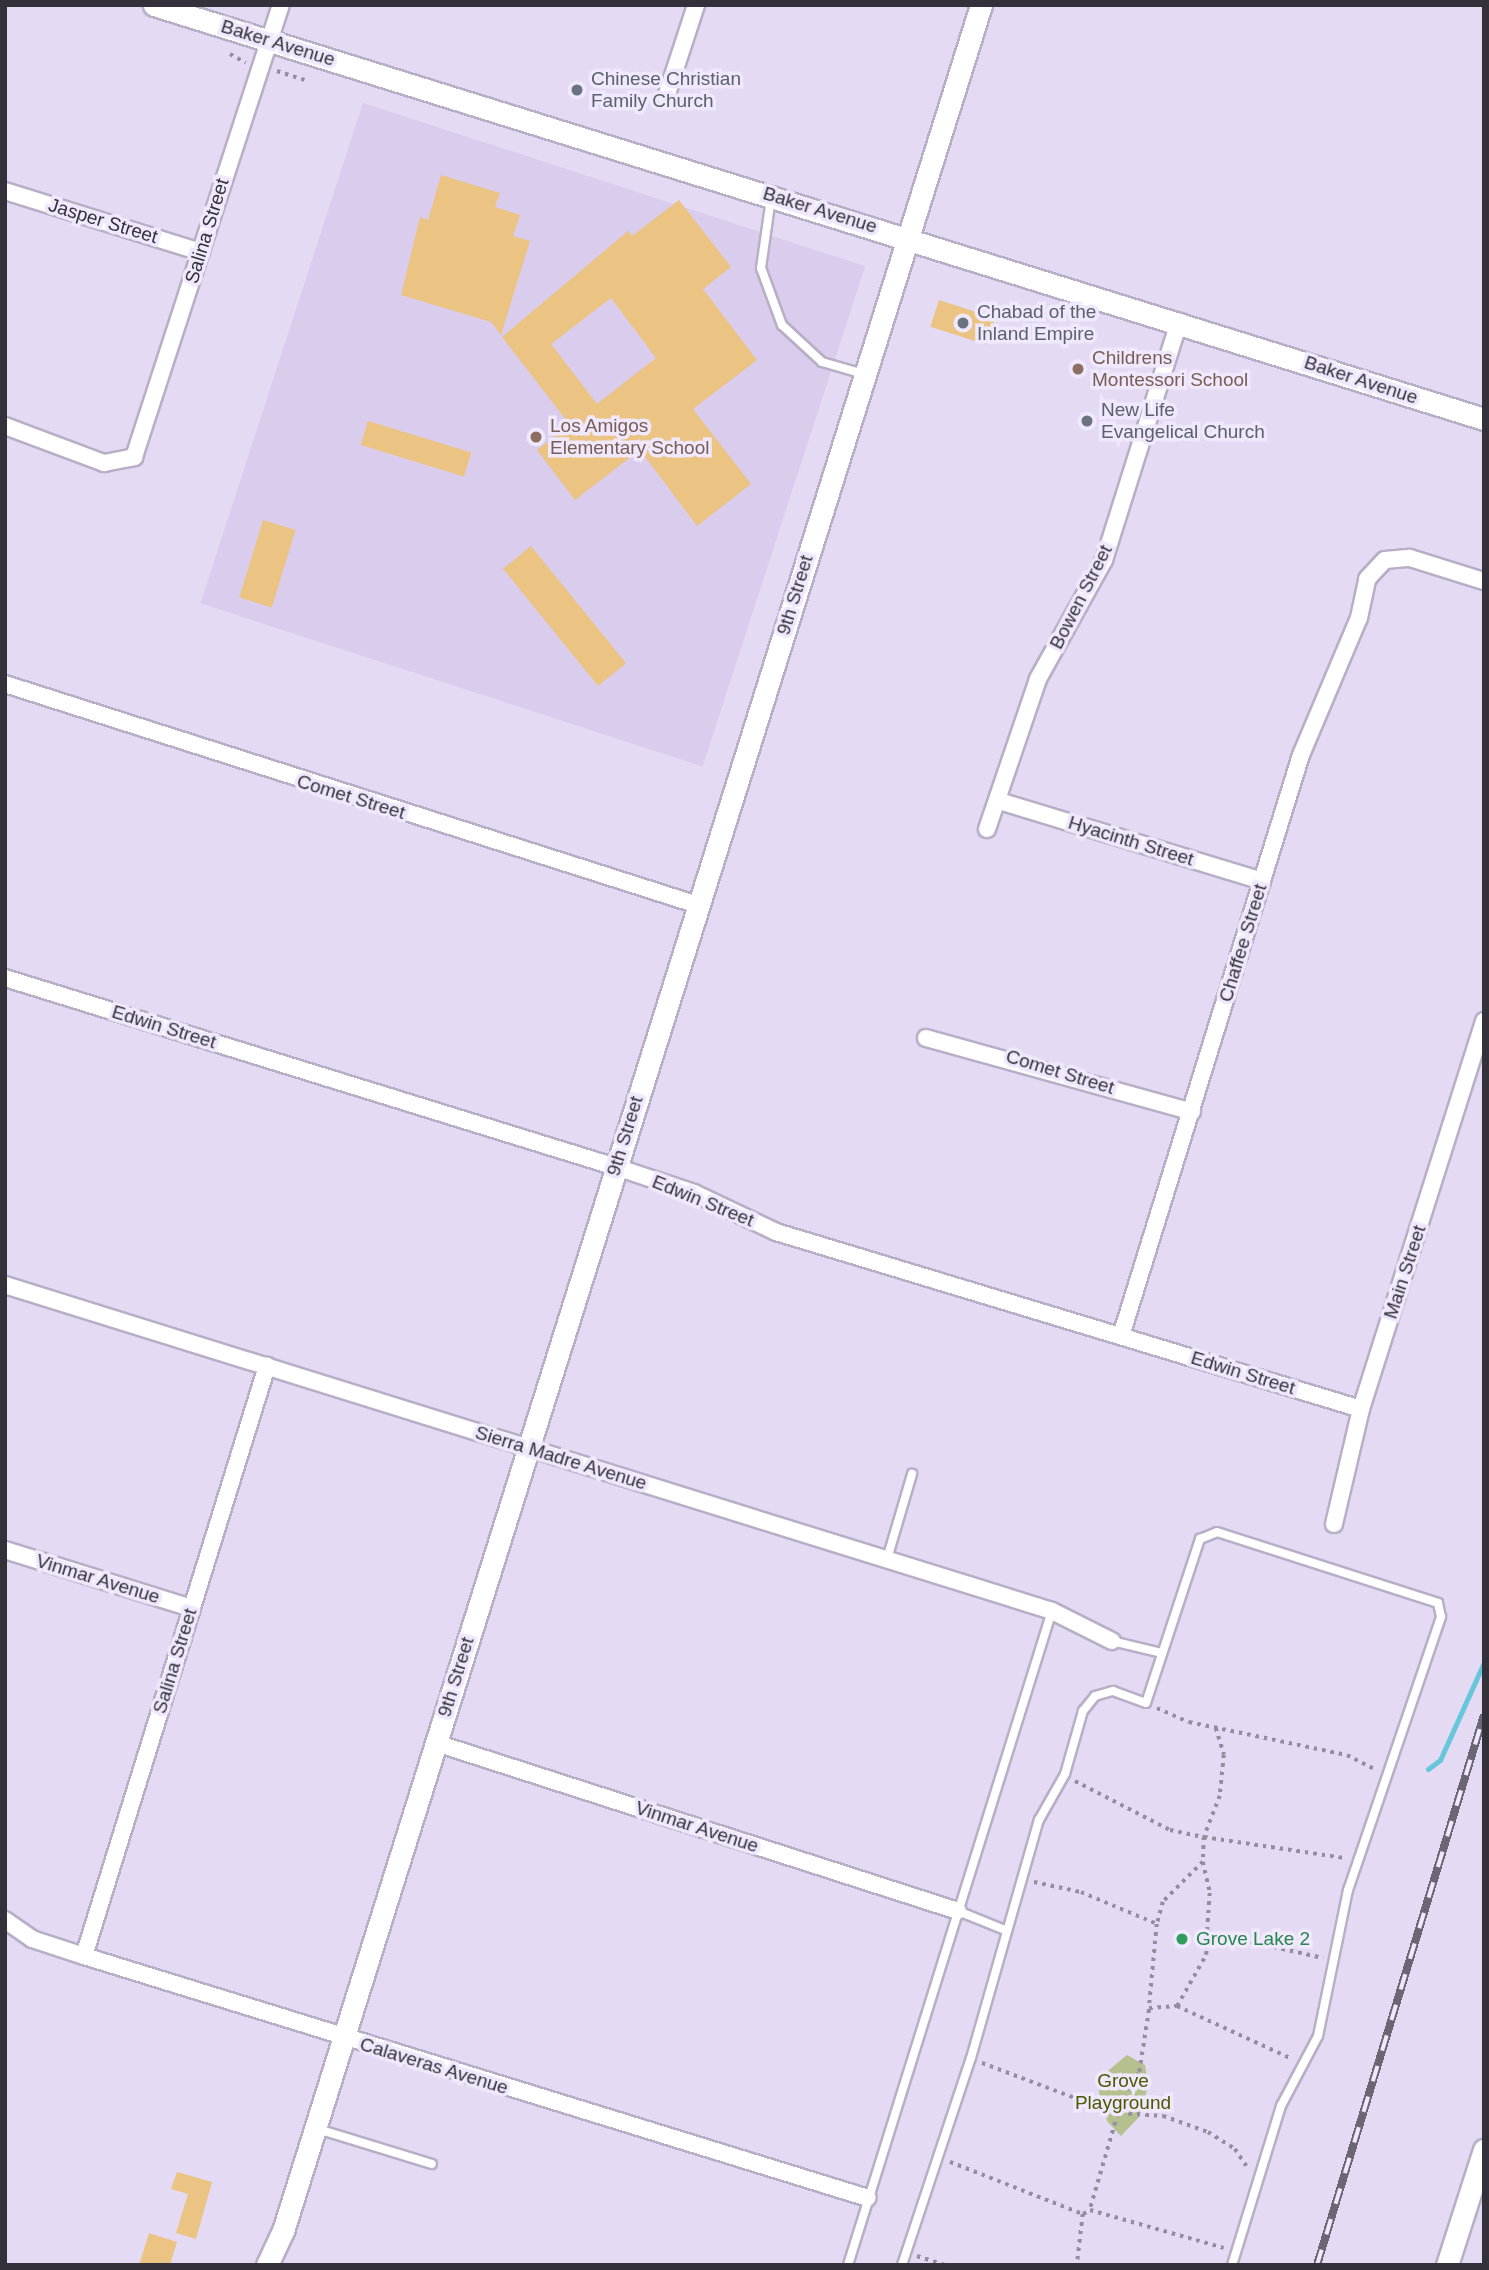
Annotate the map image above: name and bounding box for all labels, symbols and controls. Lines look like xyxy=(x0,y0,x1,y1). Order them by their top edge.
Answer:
street label: Baker Avenue xyxy=(218,15,338,71)
place label: Chinese Christian Family Church xyxy=(591,68,741,112)
marker: Chinese Christian Family Church xyxy=(569,82,585,98)
street label: Salina Street xyxy=(180,176,234,286)
street label: Baker Avenue xyxy=(760,182,880,238)
street label: Jasper Street xyxy=(46,194,160,248)
place label: Chabad of the Inland Empire xyxy=(977,301,1096,345)
marker: Chabad of the Inland Empire xyxy=(955,315,971,331)
place label: Childrens Montessori School xyxy=(1092,347,1248,391)
street label: Baker Avenue xyxy=(1301,351,1421,409)
marker: Childrens Montessori School xyxy=(1070,361,1086,377)
place label: New Life Evangelical Church xyxy=(1101,399,1265,443)
marker: New Life Evangelical Church xyxy=(1079,413,1095,429)
place label: Los Amigos Elementary School xyxy=(550,415,709,459)
marker: Los Amigos Elementary School xyxy=(528,429,544,445)
street label: Bowen Street xyxy=(1045,541,1117,653)
street label: 9th Street xyxy=(772,552,818,638)
street label: Comet Street xyxy=(294,770,408,824)
street label: Hyacinth Street xyxy=(1066,811,1196,871)
street label: Chaffee Street xyxy=(1214,881,1272,1005)
street label: Edwin Street xyxy=(109,1000,219,1054)
street label: Comet Street xyxy=(1003,1045,1117,1099)
street label: 9th Street xyxy=(602,1093,648,1179)
street label: Edwin Street xyxy=(649,1170,757,1232)
street label: Main Street xyxy=(1379,1222,1431,1322)
street label: Edwin Street xyxy=(1188,1346,1298,1400)
street label: Sierra Madre Avenue xyxy=(472,1421,650,1495)
street label: Vinmar Avenue xyxy=(33,1549,163,1609)
street label: Salina Street xyxy=(148,1606,202,1716)
street label: 9th Street xyxy=(433,1634,479,1720)
street label: Vinmar Avenue xyxy=(632,1796,762,1858)
place label: Grove Lake 2 xyxy=(1196,1928,1310,1950)
marker: Grove Lake 2 xyxy=(1174,1931,1190,1947)
street label: Calaveras Avenue xyxy=(357,2032,511,2100)
park label: Grove Playground xyxy=(1075,2070,1171,2114)

